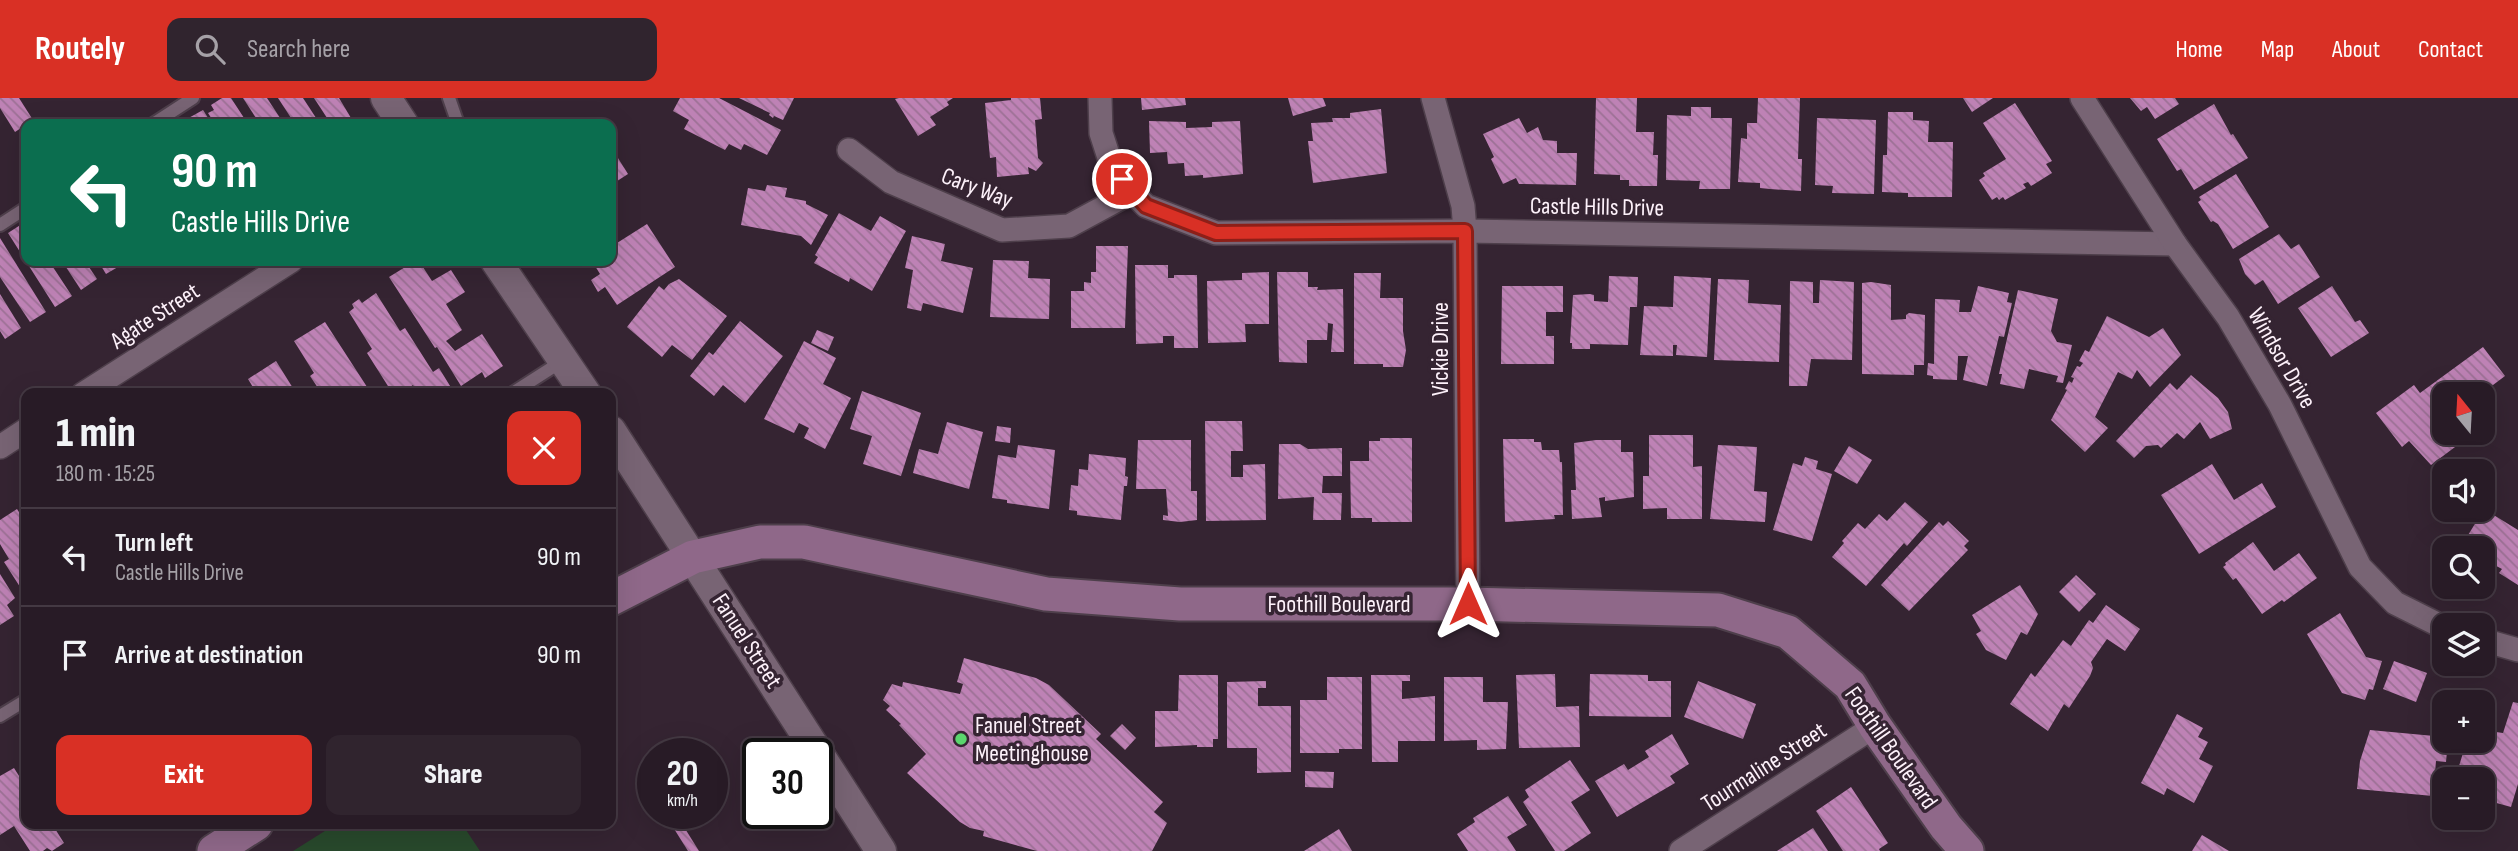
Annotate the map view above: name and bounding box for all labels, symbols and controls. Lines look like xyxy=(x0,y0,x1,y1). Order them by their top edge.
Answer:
search box xyxy=(167,18,657,81)
text: Routely xyxy=(35,29,125,69)
icon: search xyxy=(191,30,229,68)
text: Search here xyxy=(247,34,350,65)
text: Home xyxy=(2175,35,2223,64)
text: Map xyxy=(2261,35,2294,64)
text: About xyxy=(2332,35,2380,64)
text: Contact xyxy=(2418,35,2483,64)
text: 90 m xyxy=(171,143,258,202)
icon: left xyxy=(56,147,147,238)
pin xyxy=(1092,149,1152,209)
icon: arrive xyxy=(1103,160,1141,198)
street label: Cary Way xyxy=(937,161,1017,215)
street label: Castle Hills Drive xyxy=(1530,191,1664,223)
text: Castle Hills Drive xyxy=(171,203,350,242)
street label: Agate Street xyxy=(104,277,205,356)
street label: Vickie Drive xyxy=(1426,302,1455,396)
street label: Windsor Drive xyxy=(2242,302,2322,414)
north arrow xyxy=(2432,382,2496,444)
map controls xyxy=(2432,382,2495,830)
text: 1 min xyxy=(56,408,136,459)
button: close xyxy=(507,411,581,485)
button: sound xyxy=(2432,459,2495,522)
text: 180 m · 15:25 xyxy=(56,460,155,488)
text: Turn left xyxy=(115,528,193,559)
button: search xyxy=(2432,536,2495,599)
icon: left xyxy=(56,538,94,576)
text: 90 m xyxy=(537,542,581,573)
text: Castle Hills Drive xyxy=(115,559,244,587)
position arrow xyxy=(1431,567,1505,641)
street label: Fanuel Street xyxy=(706,588,788,694)
street label: Foothill Boulevard xyxy=(1268,590,1410,619)
button: layers xyxy=(2432,613,2495,676)
icon: arrive xyxy=(56,636,94,674)
text: Arrive at destination xyxy=(115,640,303,671)
text: 90 m xyxy=(537,640,581,671)
street label: Foothill Boulevard xyxy=(1838,681,1944,815)
button: + xyxy=(2432,690,2495,753)
place label: Fanuel Street Meetinghouse xyxy=(975,711,1089,768)
street label: Tourmaline Street xyxy=(1696,716,1832,818)
marker: Fanuel Street Meetinghouse xyxy=(953,731,969,747)
button: Exit xyxy=(56,735,312,815)
button: Share xyxy=(326,735,581,815)
speed limit sign: 30 xyxy=(742,738,833,829)
text: 20 xyxy=(667,753,699,796)
button: − xyxy=(2432,767,2495,830)
text: km/h xyxy=(667,790,698,811)

